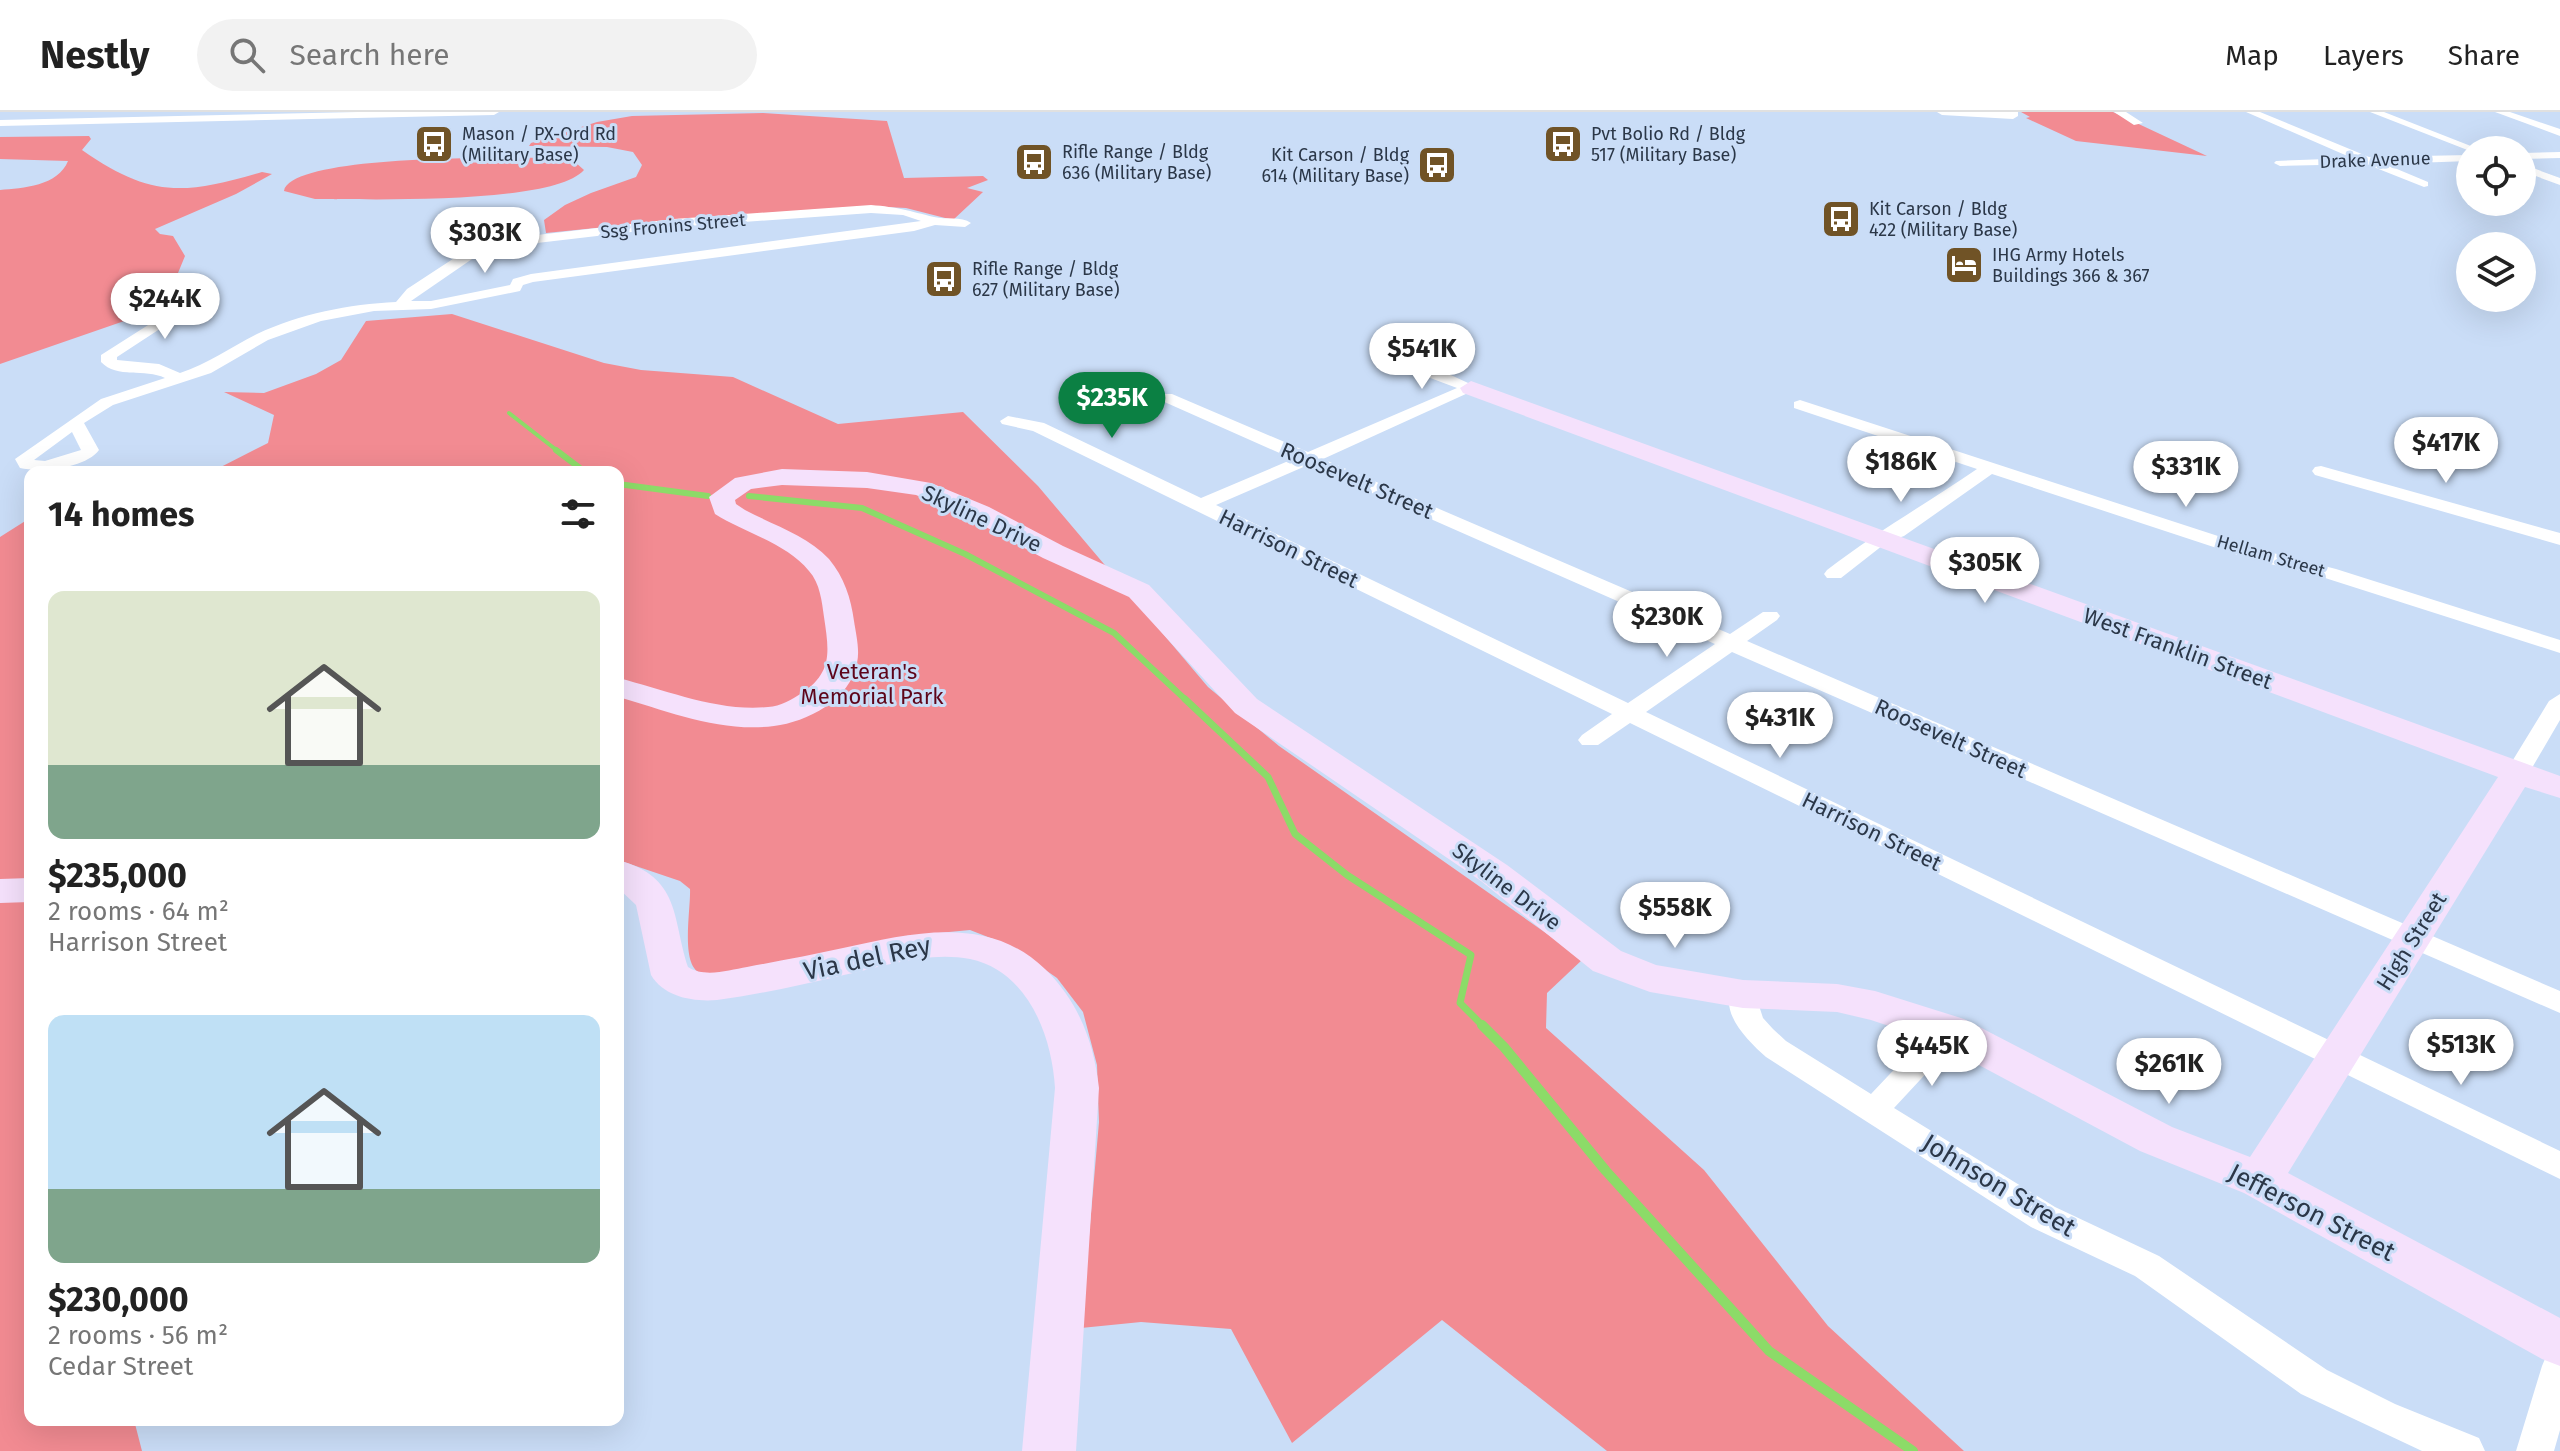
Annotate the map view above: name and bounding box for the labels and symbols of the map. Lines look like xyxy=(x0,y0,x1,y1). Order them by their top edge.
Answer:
bus stop icon: Mason / PX-Ord Rd (Military Base) xyxy=(413,123,455,165)
place label: Mason / PX-Ord Rd (Military Base) xyxy=(462,123,616,166)
bus stop icon: Pvt Bolio Rd / Bldg 517 (Military Base) xyxy=(1542,123,1584,165)
place label: Pvt Bolio Rd / Bldg 517 (Military Base) xyxy=(1591,123,1746,166)
bus stop icon: Rifle Range / Bldg 636 (Military Base) xyxy=(1013,141,1055,183)
place label: Rifle Range / Bldg 636 (Military Base) xyxy=(1062,141,1212,184)
place label: Kit Carson / Bldg 614 (Military Base) xyxy=(1262,144,1410,187)
bus stop icon: Kit Carson / Bldg 614 (Military Base) xyxy=(1416,144,1458,186)
street label: Drake Avenue xyxy=(2319,147,2431,173)
bus stop icon: Kit Carson / Bldg 422 (Military Base) xyxy=(1820,198,1862,240)
place label: Kit Carson / Bldg 422 (Military Base) xyxy=(1869,198,2018,241)
pin: $303K xyxy=(429,207,541,275)
street label: Ssg Fronins Street xyxy=(599,209,747,243)
hotel icon: IHG Army Hotels Buildings 366 & 367 xyxy=(1943,244,1985,286)
place label: IHG Army Hotels Buildings 366 & 367 xyxy=(1992,244,2149,287)
bus stop icon: Rifle Range / Bldg 627 (Military Base) xyxy=(923,258,965,300)
place label: Rifle Range / Bldg 627 (Military Base) xyxy=(972,258,1120,301)
pin: $244K xyxy=(109,273,221,341)
pin: $541K xyxy=(1366,323,1478,391)
pin: $235K xyxy=(1056,372,1168,440)
pin: $417K xyxy=(2390,417,2502,485)
street label: Roosevelt Street xyxy=(1276,436,1437,525)
pin: $186K xyxy=(1845,436,1957,504)
pin: $331K xyxy=(2130,441,2242,509)
street label: Skyline Drive xyxy=(918,479,1046,558)
street label: Harrison Street xyxy=(1215,503,1363,594)
street label: Hellam Street xyxy=(2214,530,2328,582)
pin: $305K xyxy=(1929,537,2041,605)
pin: $230K xyxy=(1611,591,1723,659)
street label: West Franklin Street xyxy=(2080,602,2276,695)
park label: Veteran's Memorial Park xyxy=(801,658,944,710)
pin: $431K xyxy=(1724,692,1836,760)
street label: Roosevelt Street xyxy=(1871,693,2031,784)
street label: Harrison Street xyxy=(1798,786,1946,877)
street label: Skyline Drive xyxy=(1447,837,1566,936)
pin: $558K xyxy=(1619,882,1731,950)
street label: High Street xyxy=(2371,887,2452,995)
street label: Via del Rey xyxy=(801,930,934,987)
pin: $513K xyxy=(2405,1019,2517,1087)
pin: $445K xyxy=(1876,1020,1988,1088)
pin: $261K xyxy=(2113,1038,2225,1106)
street label: Johnson Street xyxy=(1916,1127,2082,1244)
street label: Jefferson Street xyxy=(2223,1157,2401,1268)

